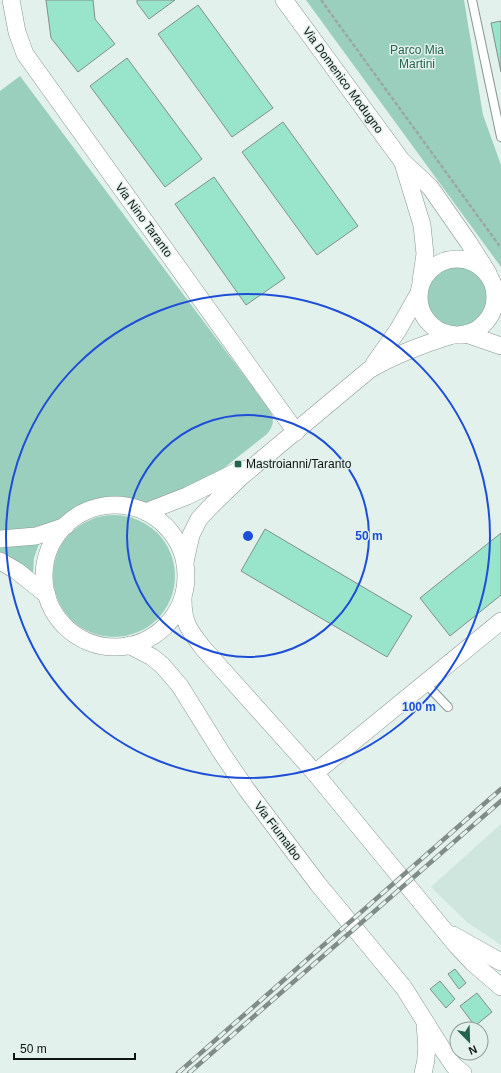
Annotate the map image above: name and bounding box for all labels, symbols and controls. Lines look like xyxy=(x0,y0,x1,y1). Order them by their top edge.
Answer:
street label: Via Domenico Modugno xyxy=(300,24,386,136)
park label: Parco Mia Martini xyxy=(390,43,444,71)
street label: Via Nino Taranto xyxy=(112,180,176,260)
place label: Mastroianni/Taranto xyxy=(246,457,352,471)
marker: Mastroianni/Taranto xyxy=(233,459,243,469)
centre of rings xyxy=(241,529,255,543)
text: 50 m xyxy=(355,529,383,543)
text: 100 m xyxy=(402,700,436,714)
street label: Via Fiumalbo xyxy=(251,799,305,863)
north arrow xyxy=(449,1021,489,1061)
scale bar xyxy=(14,1035,135,1061)
text: 50 m xyxy=(20,1042,47,1056)
text: N xyxy=(467,1043,479,1057)

